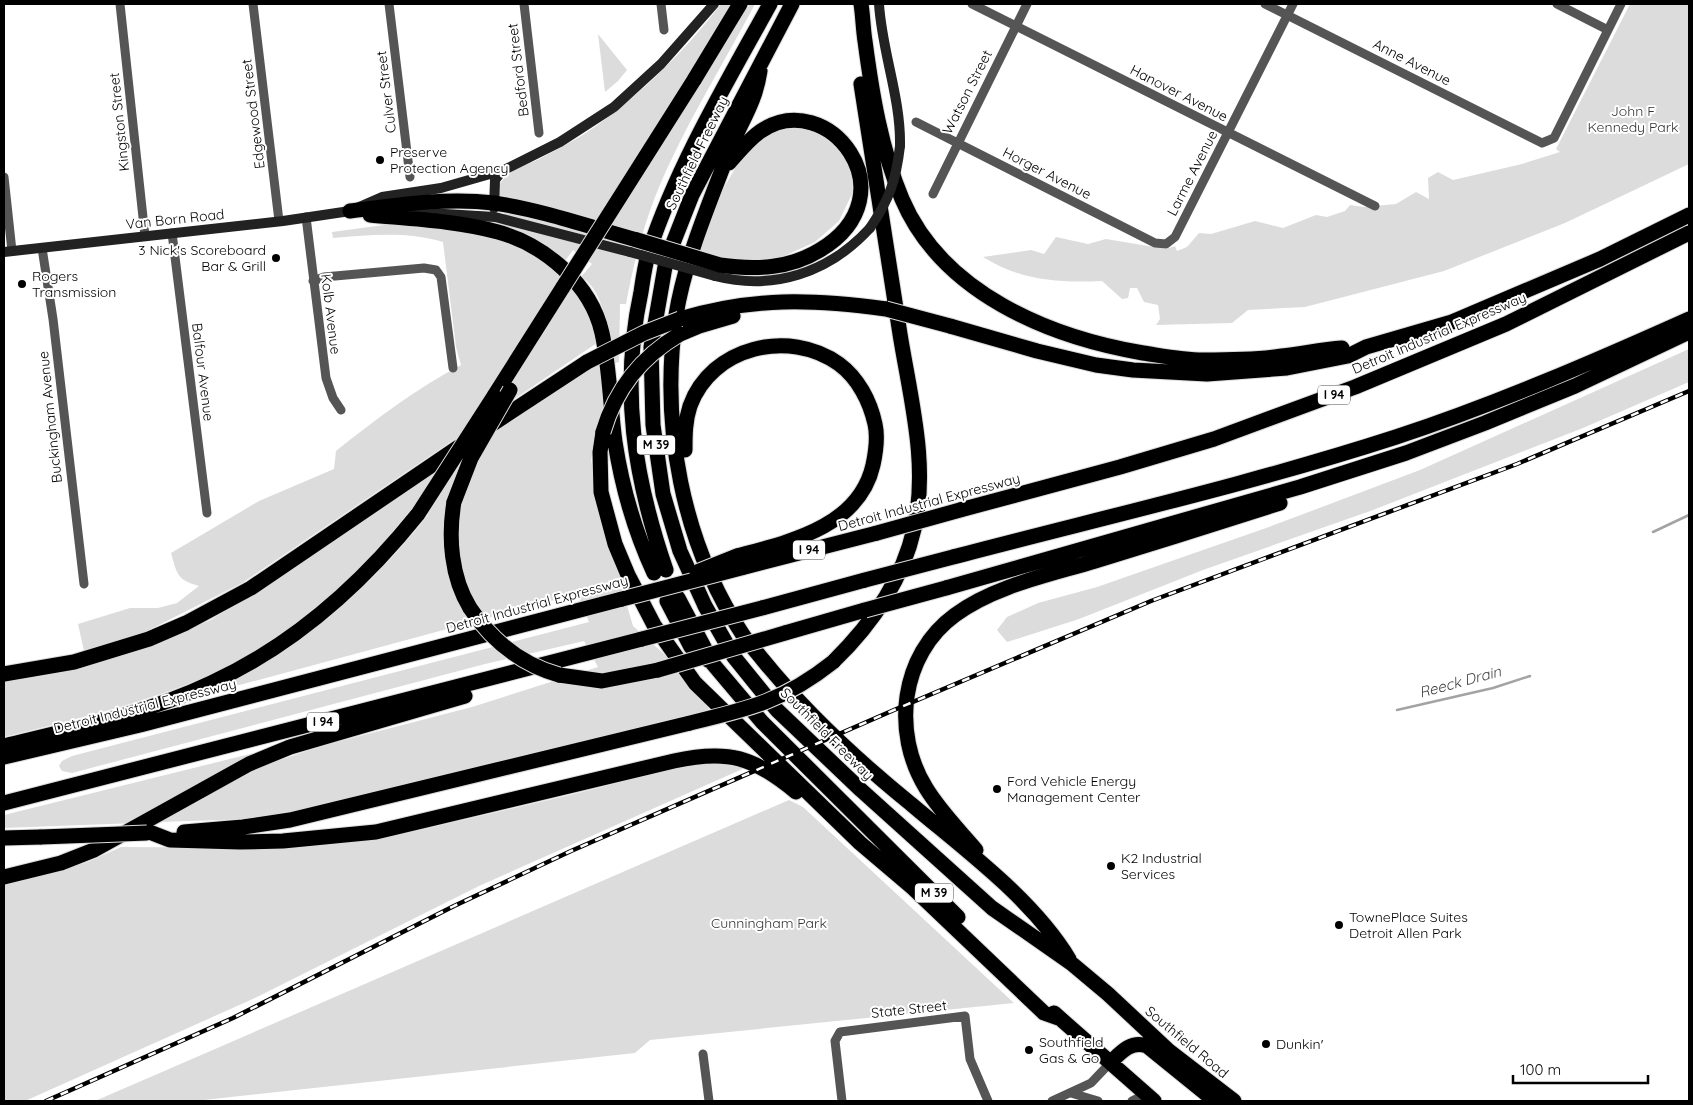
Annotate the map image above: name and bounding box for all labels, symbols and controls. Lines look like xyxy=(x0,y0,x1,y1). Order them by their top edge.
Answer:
street label: Bedford Street xyxy=(503,22,533,118)
street label: Anne Avenue xyxy=(1370,35,1454,89)
street label: Watson Street xyxy=(938,47,996,137)
street label: Culver Street xyxy=(372,50,400,134)
street label: Edgewood Street xyxy=(237,58,269,170)
street label: Hanover Avenue xyxy=(1127,61,1231,125)
street label: Kingston Street xyxy=(105,72,133,172)
street label: Southfield Freeway xyxy=(662,93,732,213)
park label: John F Kennedy Park xyxy=(1587,102,1679,136)
street label: Larme Avenue xyxy=(1163,127,1221,219)
place label: Preserve Protection Agency xyxy=(390,143,509,177)
street label: Horger Avenue xyxy=(1000,143,1094,203)
marker: Preserve Protection Agency xyxy=(374,154,386,166)
street label: Van Born Road xyxy=(125,205,225,233)
place label: 3 Nick's Scoreboard Bar & Grill xyxy=(138,241,266,275)
marker: 3 Nick's Scoreboard Bar & Grill xyxy=(270,252,282,264)
place label: Rogers Transmission xyxy=(32,267,116,301)
street label: Kolb Avenue xyxy=(317,273,345,355)
marker: Rogers Transmission xyxy=(16,278,28,290)
street label: Detroit Industrial Expressway xyxy=(1349,288,1529,378)
street label: Balfour Avenue xyxy=(188,322,218,422)
street label: Buckingham Avenue xyxy=(34,350,66,484)
road number: I 94 xyxy=(1318,386,1350,404)
road number: M 39 xyxy=(637,436,675,454)
street label: Detroit Industrial Expressway xyxy=(836,469,1022,535)
road number: I 94 xyxy=(793,540,825,560)
street label: Detroit Industrial Expressway xyxy=(444,571,630,637)
water label: Reeck Drain xyxy=(1417,661,1503,702)
street label: Detroit Industrial Expressway xyxy=(52,675,238,737)
street label: Southfield Freeway xyxy=(777,684,877,784)
road number: I 94 xyxy=(307,712,339,732)
place label: Ford Vehicle Energy Management Center xyxy=(1007,772,1141,806)
marker: Ford Vehicle Energy Management Center xyxy=(991,783,1003,795)
place label: K2 Industrial Services xyxy=(1121,849,1202,883)
marker: K2 Industrial Services xyxy=(1105,860,1117,872)
road number: M 39 xyxy=(915,884,953,902)
place label: TownePlace Suites Detroit Allen Park xyxy=(1349,908,1468,942)
park label: Cunningham Park xyxy=(711,914,827,932)
marker: TownePlace Suites Detroit Allen Park xyxy=(1333,919,1345,931)
street label: State Street xyxy=(870,996,948,1022)
street label: Southfield Road xyxy=(1142,1002,1232,1082)
place label: Southfield Gas & Go xyxy=(1039,1033,1103,1067)
place label: Dunkin' xyxy=(1276,1035,1324,1053)
marker: Dunkin' xyxy=(1260,1038,1272,1050)
marker: Southfield Gas & Go xyxy=(1023,1044,1035,1056)
scale bar xyxy=(1513,1052,1648,1084)
text: 100 m xyxy=(1520,1060,1561,1079)

